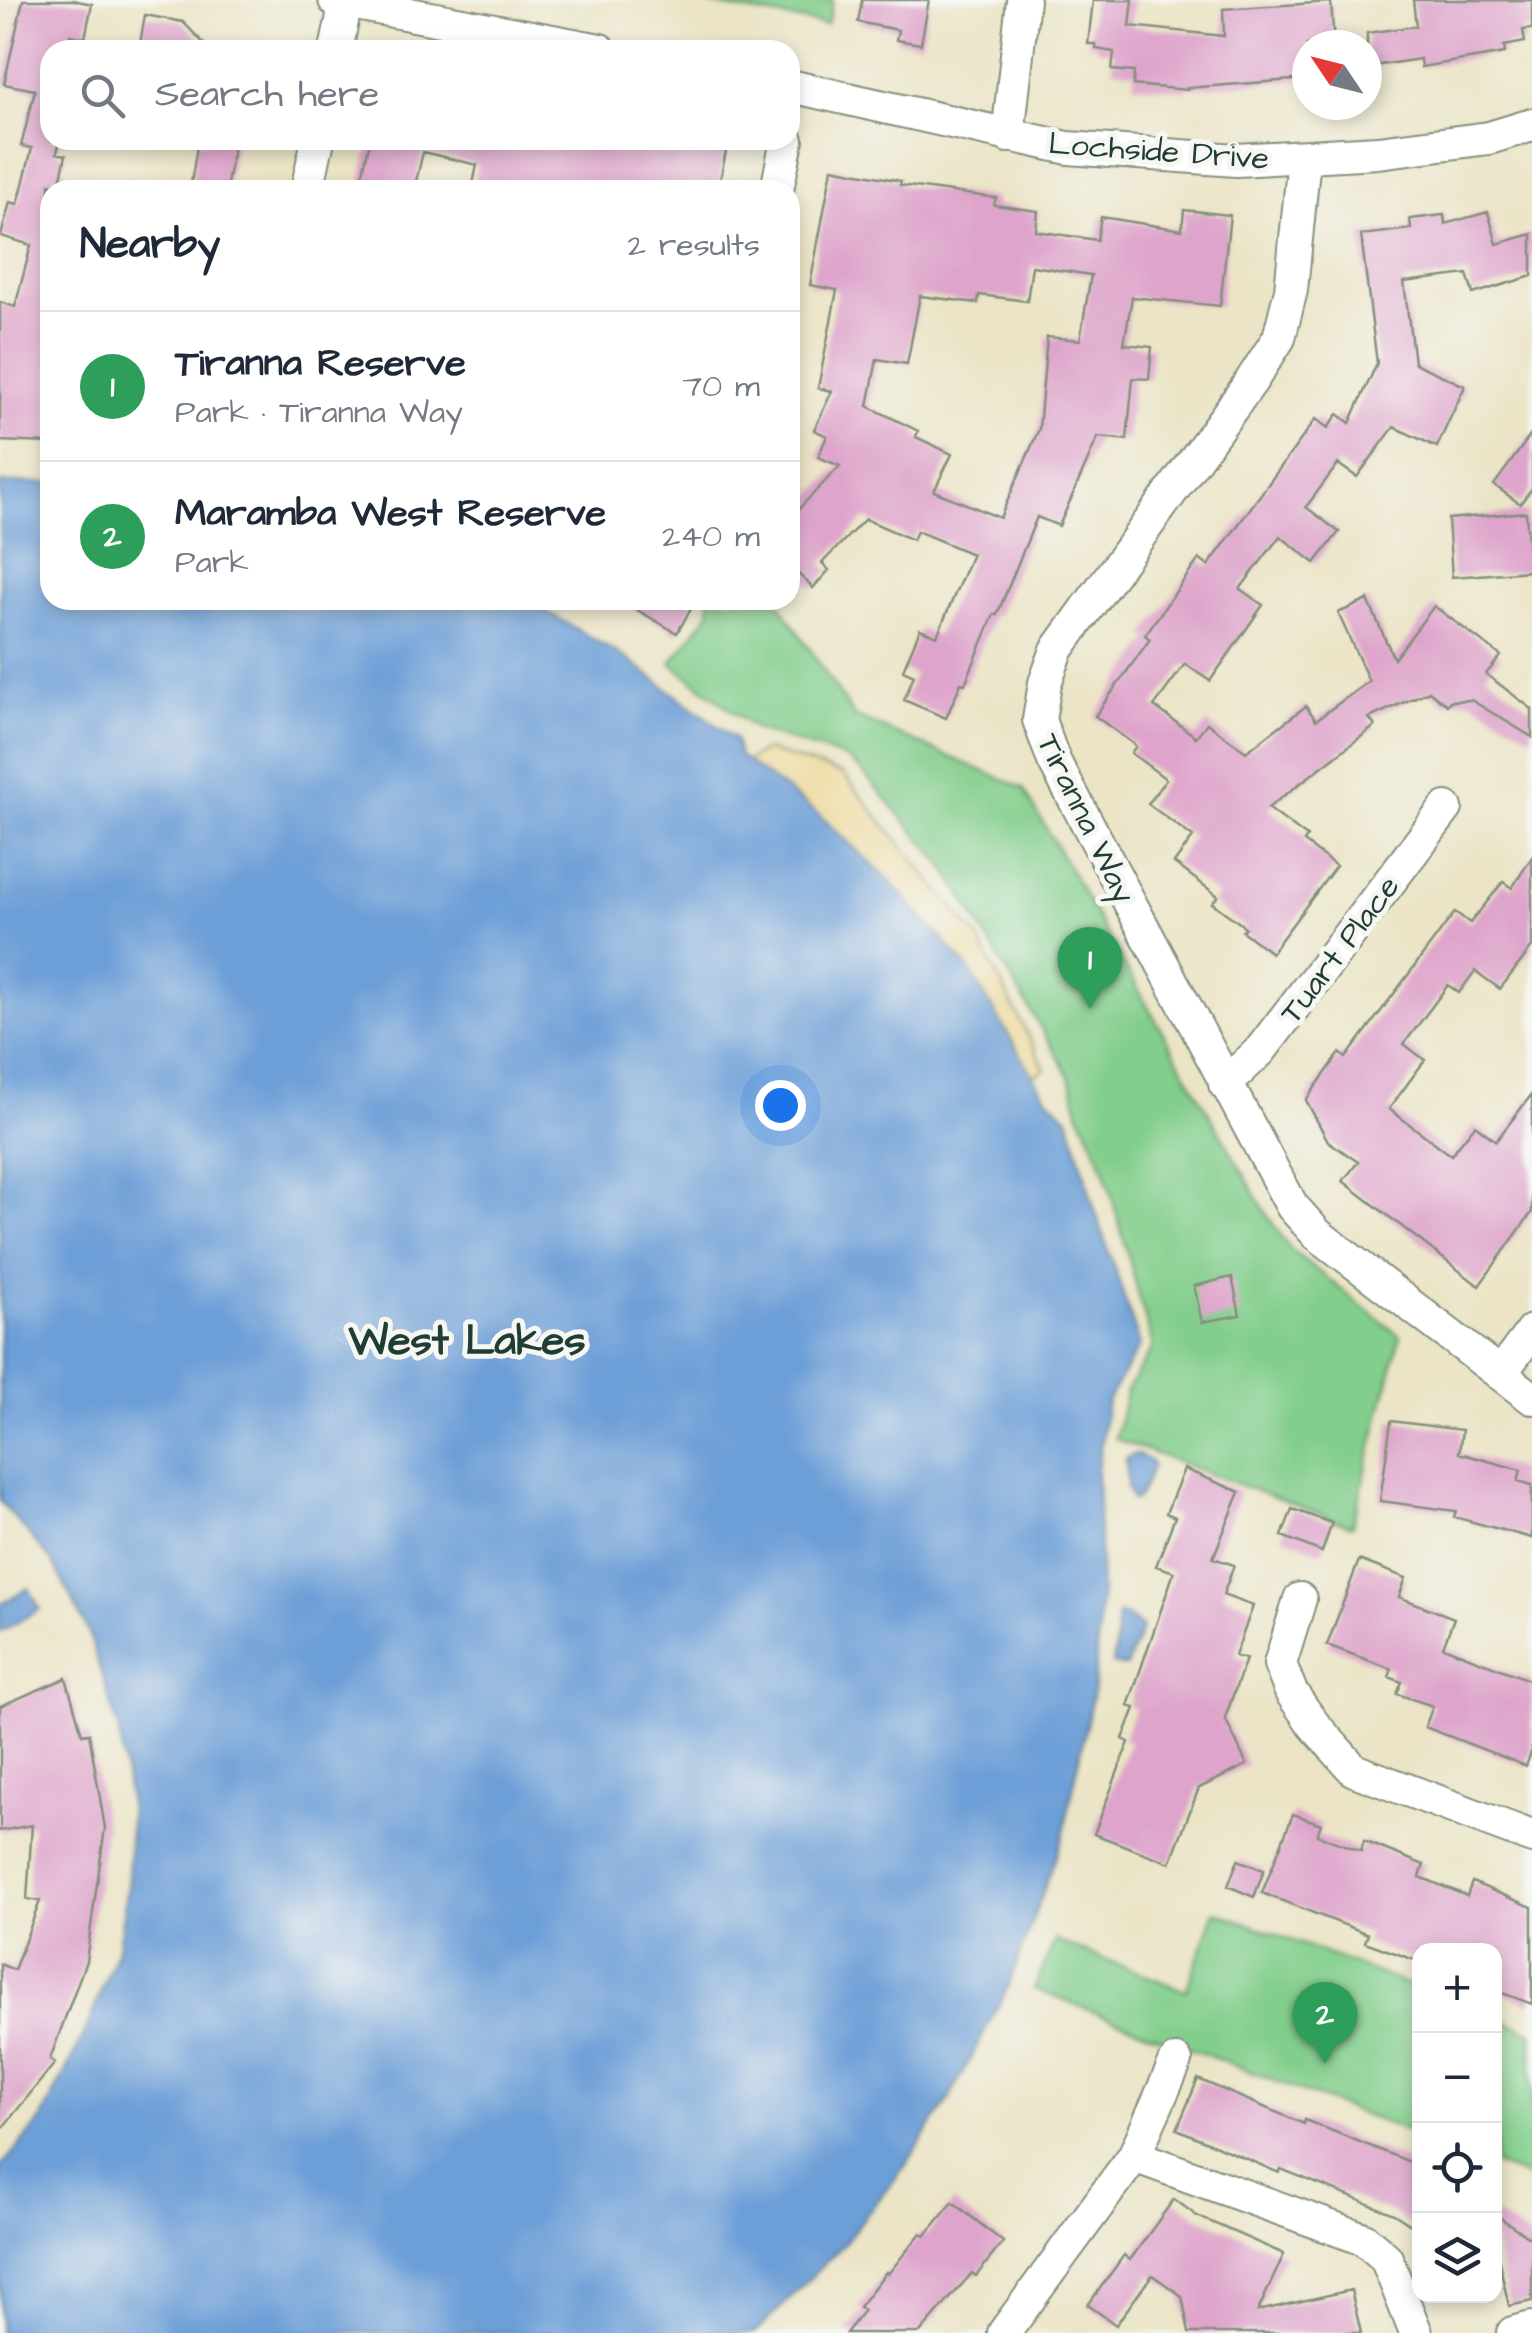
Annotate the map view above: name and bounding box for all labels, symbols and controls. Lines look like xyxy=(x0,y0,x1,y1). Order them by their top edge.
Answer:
north arrow xyxy=(1292,30,1382,120)
search box xyxy=(40,40,800,150)
icon: search xyxy=(75,68,130,123)
text: Search here xyxy=(155,69,379,121)
street label: Lochside Drive xyxy=(1047,121,1271,182)
text: Nearby xyxy=(80,216,220,274)
text: 2 results xyxy=(628,223,760,268)
text: Tiranna Reserve xyxy=(175,338,466,390)
text: 1 xyxy=(110,364,115,409)
text: 70 m xyxy=(682,364,760,409)
text: Park · Tiranna Way xyxy=(175,390,463,435)
text: Maramba West Reserve xyxy=(175,488,606,540)
text: 2 xyxy=(103,514,122,559)
text: 240 m xyxy=(662,514,760,559)
text: Park xyxy=(175,540,249,585)
street label: Tiranna Way xyxy=(1025,726,1146,911)
street label: Tuart Place xyxy=(1270,866,1411,1033)
pin: 1 xyxy=(1058,926,1122,1009)
your location xyxy=(755,1080,806,1131)
district label: West Lakes xyxy=(347,1313,586,1371)
map controls xyxy=(1412,1943,1502,2303)
button: + xyxy=(1412,1943,1502,2033)
pin: 2 xyxy=(1292,1982,1358,2064)
button: − xyxy=(1412,2033,1502,2123)
button: locate xyxy=(1412,2123,1502,2213)
button: layers xyxy=(1412,2213,1502,2303)

